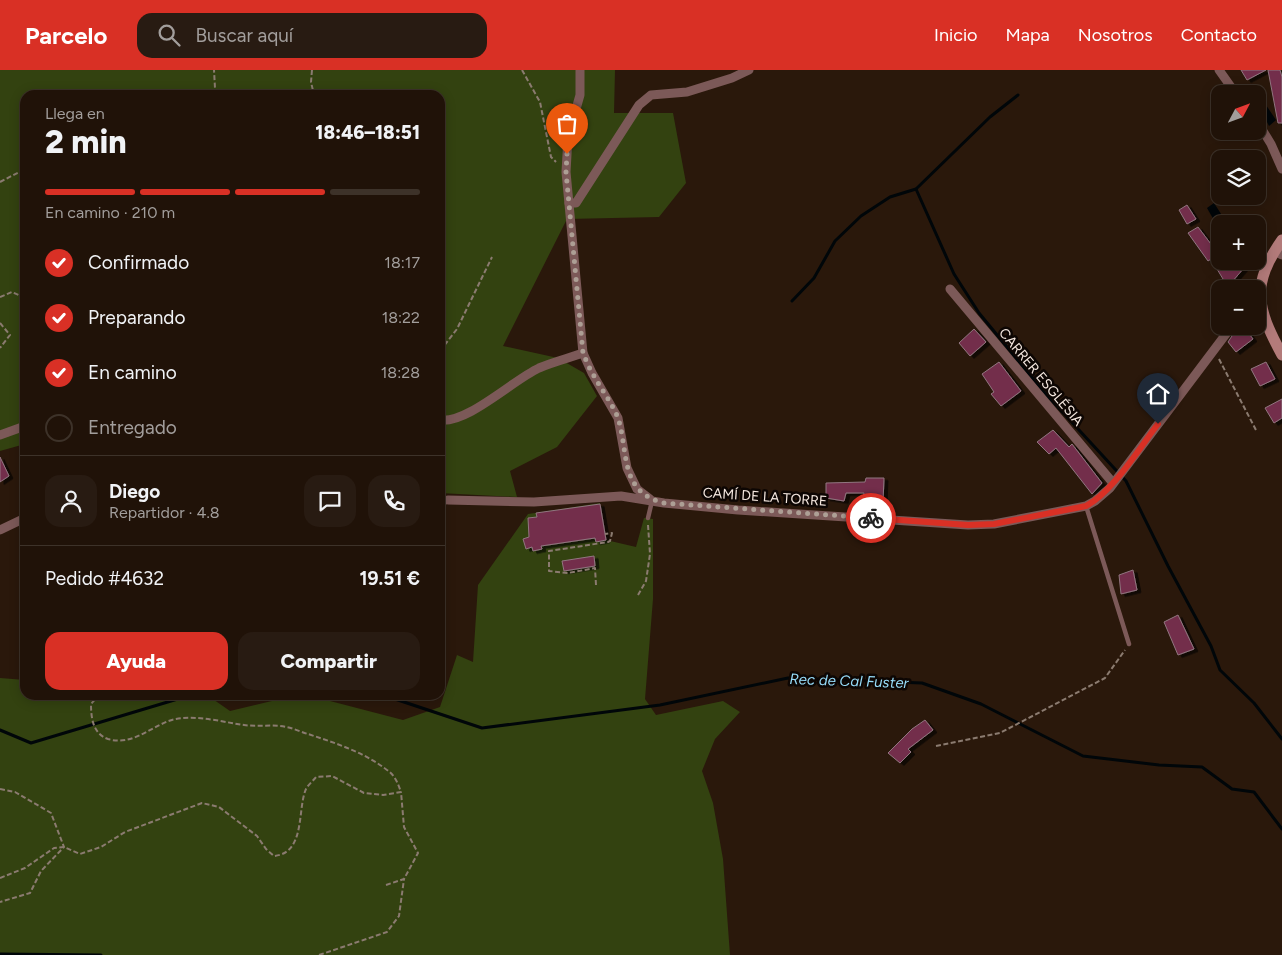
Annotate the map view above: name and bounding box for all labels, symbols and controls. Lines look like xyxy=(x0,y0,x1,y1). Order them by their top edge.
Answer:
search box xyxy=(137,13,487,58)
text: Parcelo xyxy=(25,21,107,50)
icon: search xyxy=(155,21,183,49)
text: Buscar aquí xyxy=(195,24,293,47)
text: Inicio xyxy=(934,24,978,46)
text: Mapa xyxy=(1006,24,1050,46)
text: Nosotros xyxy=(1078,24,1153,46)
text: Contacto xyxy=(1181,24,1257,46)
north arrow xyxy=(1211,85,1266,140)
map controls xyxy=(1211,85,1266,335)
pin xyxy=(546,103,588,154)
text: Llega en xyxy=(45,104,105,123)
icon: bag xyxy=(553,110,581,138)
text: 18:46–18:51 xyxy=(315,121,420,144)
text: 2 min xyxy=(45,123,127,161)
button: layers xyxy=(1211,150,1266,205)
text: En camino · 210 m xyxy=(45,203,175,222)
button: + xyxy=(1211,215,1266,270)
icon: check xyxy=(45,249,73,277)
text: Confirmado xyxy=(88,251,189,274)
text: 18:17 xyxy=(384,253,420,272)
button: − xyxy=(1211,280,1266,335)
icon: check xyxy=(45,304,73,332)
text: Preparando xyxy=(88,306,186,329)
text: 18:22 xyxy=(382,308,420,327)
street label: CARRER ESGLÉSIA xyxy=(995,325,1087,430)
icon: check xyxy=(45,359,73,387)
text: En camino xyxy=(88,361,177,384)
text: 18:28 xyxy=(381,363,420,382)
pin xyxy=(1137,373,1179,424)
icon: home xyxy=(1144,380,1172,408)
text: Entregado xyxy=(88,416,177,439)
button: person xyxy=(45,475,97,527)
button: chat xyxy=(304,475,356,527)
button: phone xyxy=(368,475,420,527)
text: Diego xyxy=(109,480,160,503)
street label: CAMÍ DE LA TORRE xyxy=(702,484,828,510)
courier xyxy=(846,493,896,543)
text: Repartidor · 4.8 xyxy=(109,503,220,522)
icon: bike xyxy=(857,504,885,532)
text: Pedido #4632 xyxy=(45,567,164,590)
text: 19.51 € xyxy=(359,567,420,590)
button: Ayuda xyxy=(45,632,228,690)
button: Compartir xyxy=(238,632,420,690)
water label: Rec de Cal Fuster xyxy=(789,670,910,692)

